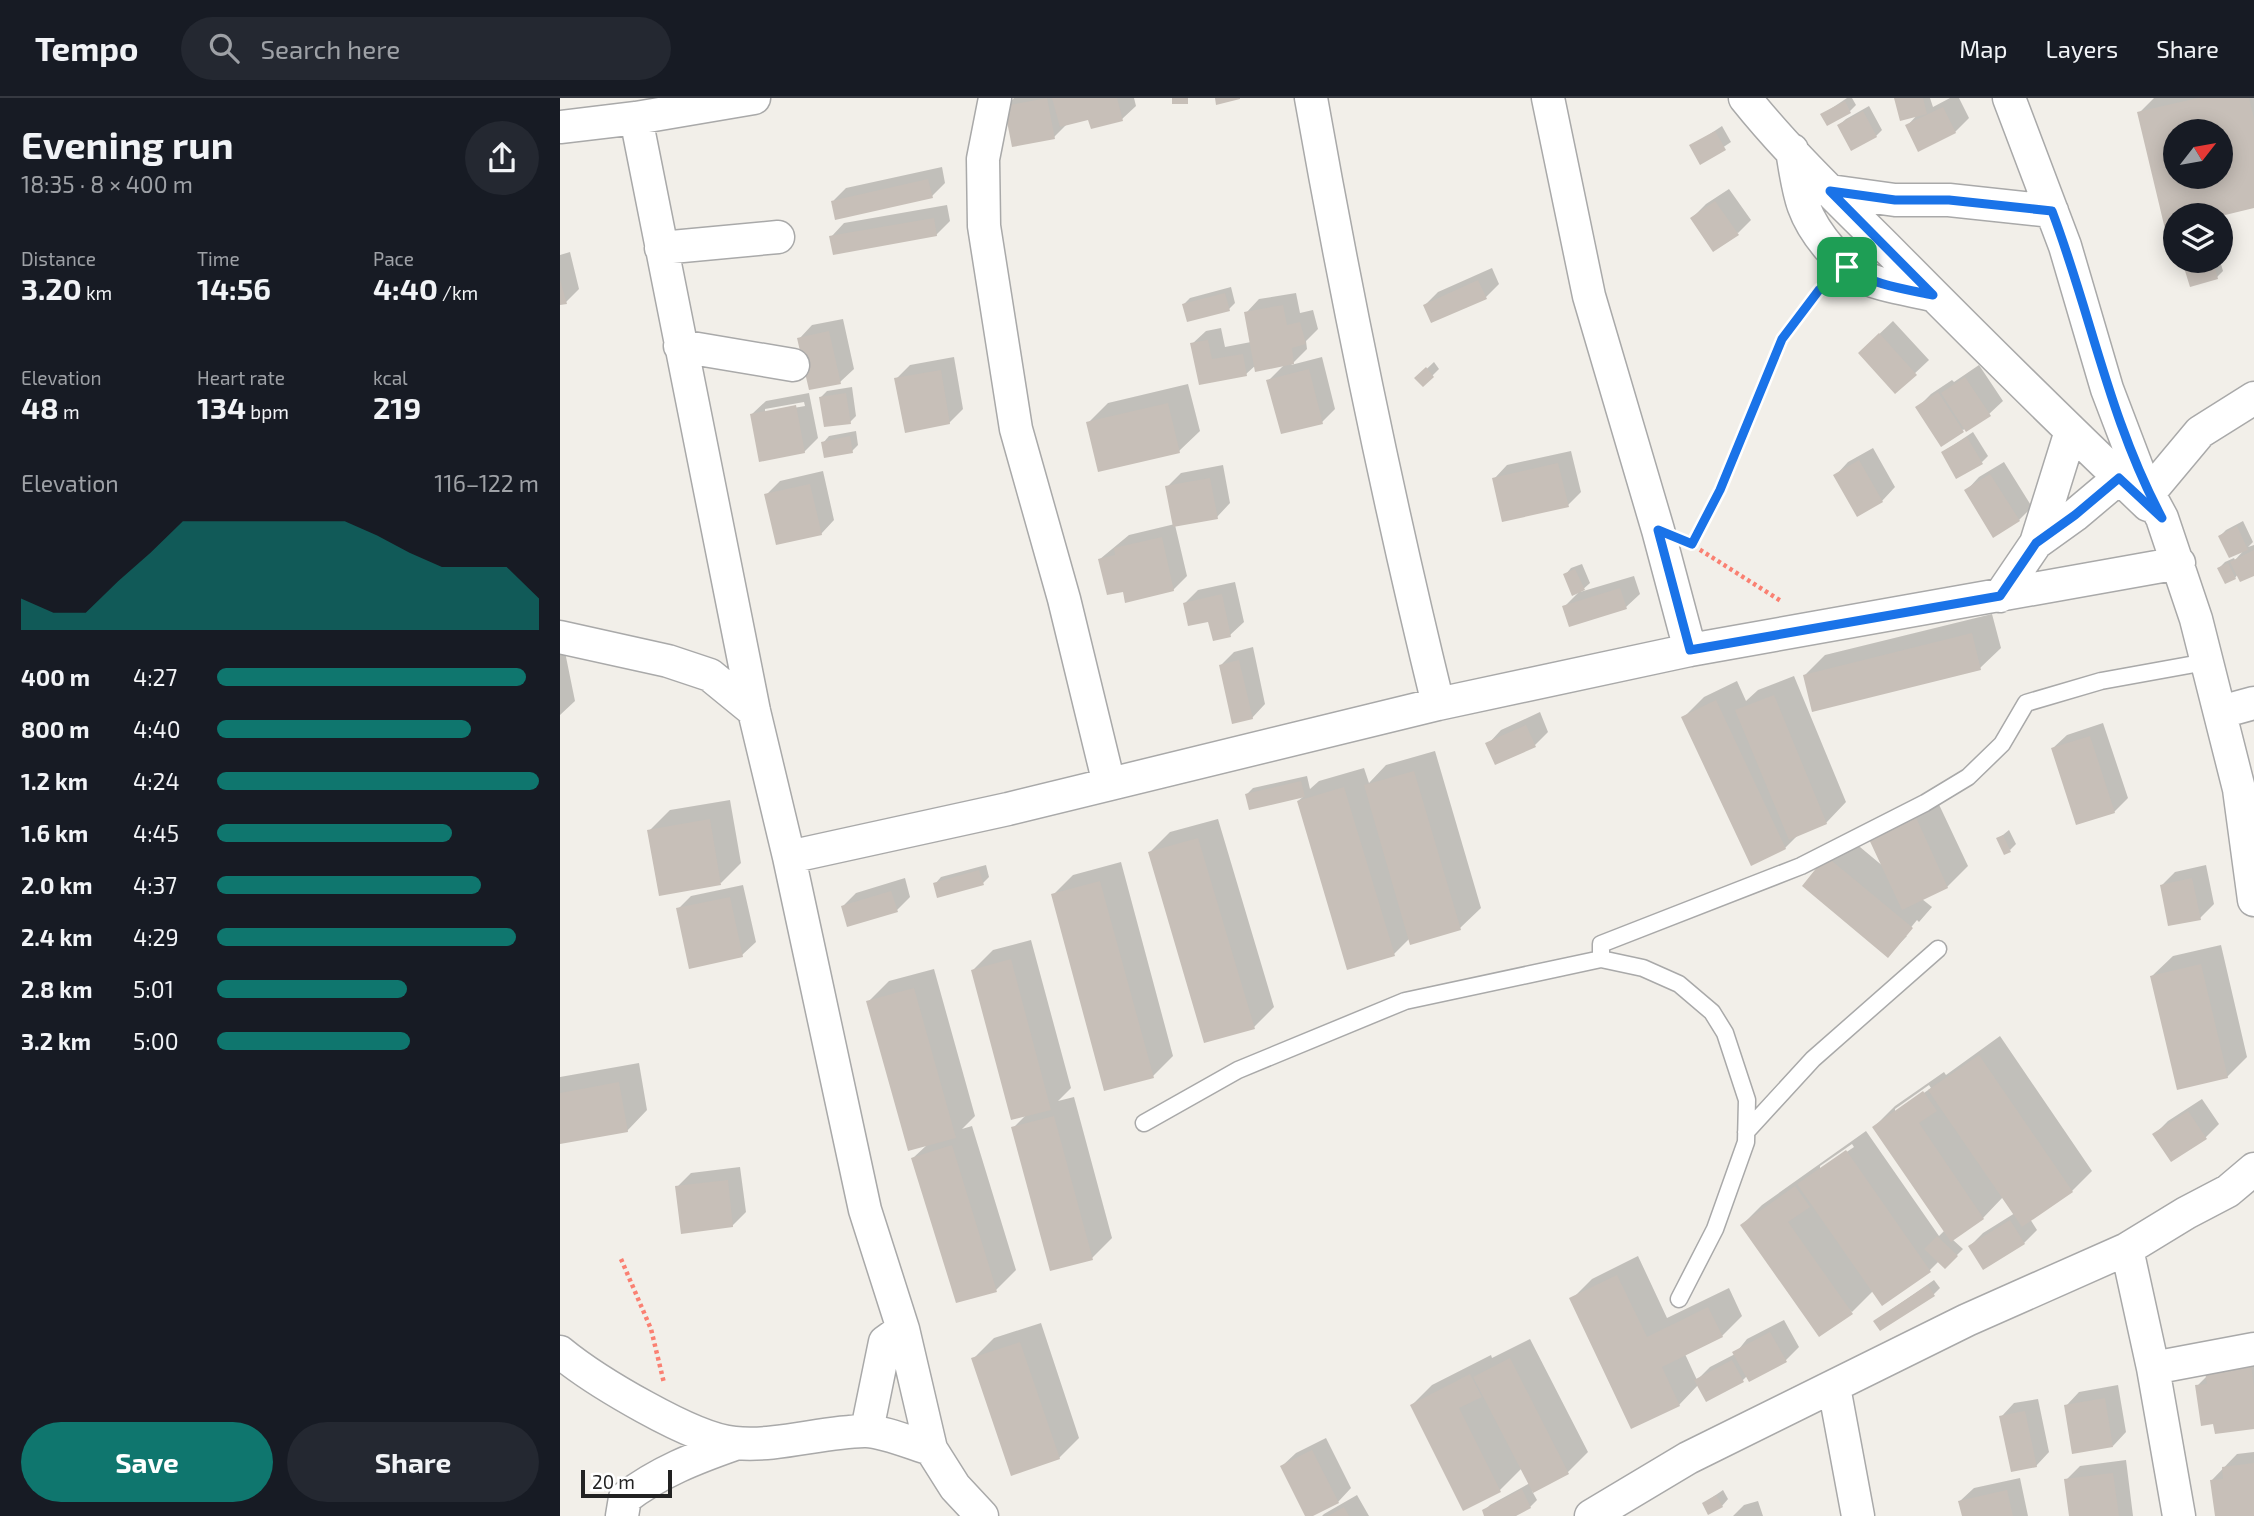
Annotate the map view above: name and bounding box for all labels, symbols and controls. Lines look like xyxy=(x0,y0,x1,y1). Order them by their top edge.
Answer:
search box xyxy=(181,17,671,80)
text: Tempo xyxy=(35,28,139,68)
icon: search xyxy=(205,29,243,67)
text: Search here xyxy=(261,33,400,64)
text: Map xyxy=(1959,34,2007,63)
text: Layers xyxy=(2045,34,2118,63)
text: Share xyxy=(2156,34,2219,63)
north arrow xyxy=(2163,119,2233,189)
map controls xyxy=(2163,119,2233,273)
text: Evening run xyxy=(21,121,234,167)
button: share xyxy=(465,121,539,195)
text: 18:35 · 8 × 400 m xyxy=(21,170,193,198)
button: layers xyxy=(2163,203,2233,273)
pin xyxy=(1817,237,1877,297)
text: Distance xyxy=(21,247,96,270)
text: Time xyxy=(197,247,240,270)
text: Pace xyxy=(373,247,414,270)
icon: arrive xyxy=(1828,248,1866,286)
text: 3.20 xyxy=(21,270,82,306)
text: 14:56 xyxy=(197,270,271,306)
text: 4:40 xyxy=(373,270,438,306)
text: km xyxy=(82,281,112,304)
text: /km xyxy=(438,281,478,304)
text: Elevation xyxy=(21,366,102,389)
text: Heart rate xyxy=(197,366,285,389)
text: kcal xyxy=(373,366,408,389)
text: 48 xyxy=(21,389,59,425)
text: 134 xyxy=(197,389,246,425)
text: 219 xyxy=(373,389,421,425)
text: m xyxy=(59,400,80,423)
text: bpm xyxy=(246,400,289,423)
text: Elevation xyxy=(21,469,119,497)
text: 116–122 m xyxy=(434,469,539,497)
text: 400 m xyxy=(21,663,90,691)
text: 4:27 xyxy=(133,663,177,691)
text: 800 m xyxy=(21,715,90,743)
text: 4:40 xyxy=(133,715,181,743)
text: 1.2 km xyxy=(21,767,88,795)
text: 4:24 xyxy=(133,767,180,795)
text: 1.6 km xyxy=(21,819,88,847)
text: 4:45 xyxy=(133,819,179,847)
text: 2.0 km xyxy=(21,871,93,899)
text: 4:37 xyxy=(133,871,177,899)
text: 2.4 km xyxy=(21,923,93,951)
text: 4:29 xyxy=(133,923,179,951)
text: 2.8 km xyxy=(21,975,92,1003)
text: 5:01 xyxy=(133,975,174,1003)
text: 3.2 km xyxy=(21,1027,91,1055)
text: 5:00 xyxy=(133,1027,179,1055)
button: Save xyxy=(21,1422,273,1502)
button: Share xyxy=(287,1422,539,1502)
scale bar xyxy=(581,1467,672,1499)
text: 20 m xyxy=(592,1470,635,1493)

